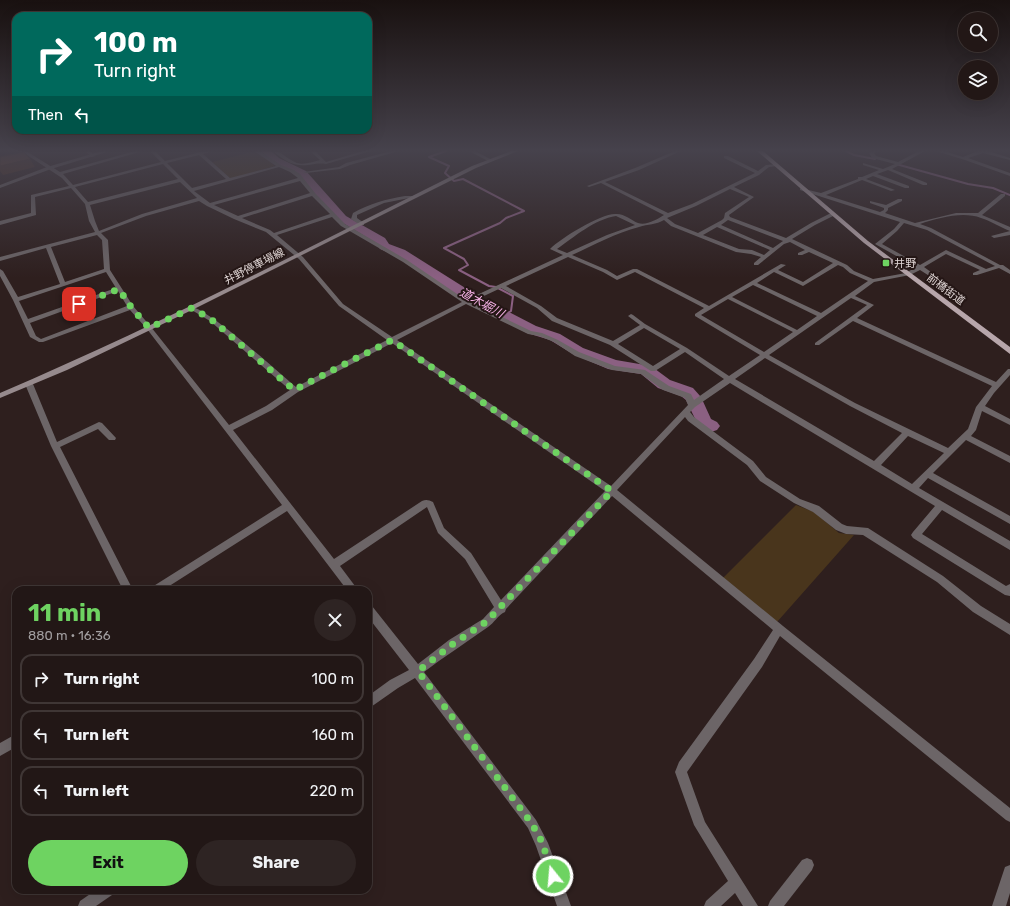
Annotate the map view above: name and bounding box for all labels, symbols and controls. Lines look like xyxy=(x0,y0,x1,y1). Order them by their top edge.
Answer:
map controls xyxy=(958,12,998,100)
button: search xyxy=(958,12,998,52)
text: 100 m xyxy=(94,26,178,59)
icon: right xyxy=(28,28,80,80)
text: Turn right xyxy=(94,60,176,82)
button: layers xyxy=(958,60,998,100)
icon: left xyxy=(71,104,93,126)
text: Then xyxy=(28,106,63,124)
street label: 井野停車場線 xyxy=(222,246,287,287)
place label: 井野 xyxy=(894,257,916,270)
marker: 井野 xyxy=(881,258,891,268)
street label: 前橋街道 xyxy=(924,271,967,308)
water label: 道木堀川 xyxy=(458,285,508,322)
pin xyxy=(62,287,96,321)
icon: arrive xyxy=(68,293,90,315)
text: 11 min xyxy=(28,599,101,627)
button: close xyxy=(314,599,356,641)
text: 880 m · 16:36 xyxy=(28,628,111,643)
icon: right xyxy=(30,668,52,690)
text: Turn right xyxy=(64,670,139,688)
text: 100 m xyxy=(312,670,354,688)
icon: left xyxy=(30,724,52,746)
text: Turn left xyxy=(64,726,129,744)
text: 160 m xyxy=(312,726,354,744)
icon: left xyxy=(30,780,52,802)
text: Turn left xyxy=(64,782,129,800)
text: 220 m xyxy=(310,782,354,800)
button: Exit xyxy=(28,840,188,886)
button: Share xyxy=(196,840,356,886)
position arrow xyxy=(532,855,574,897)

